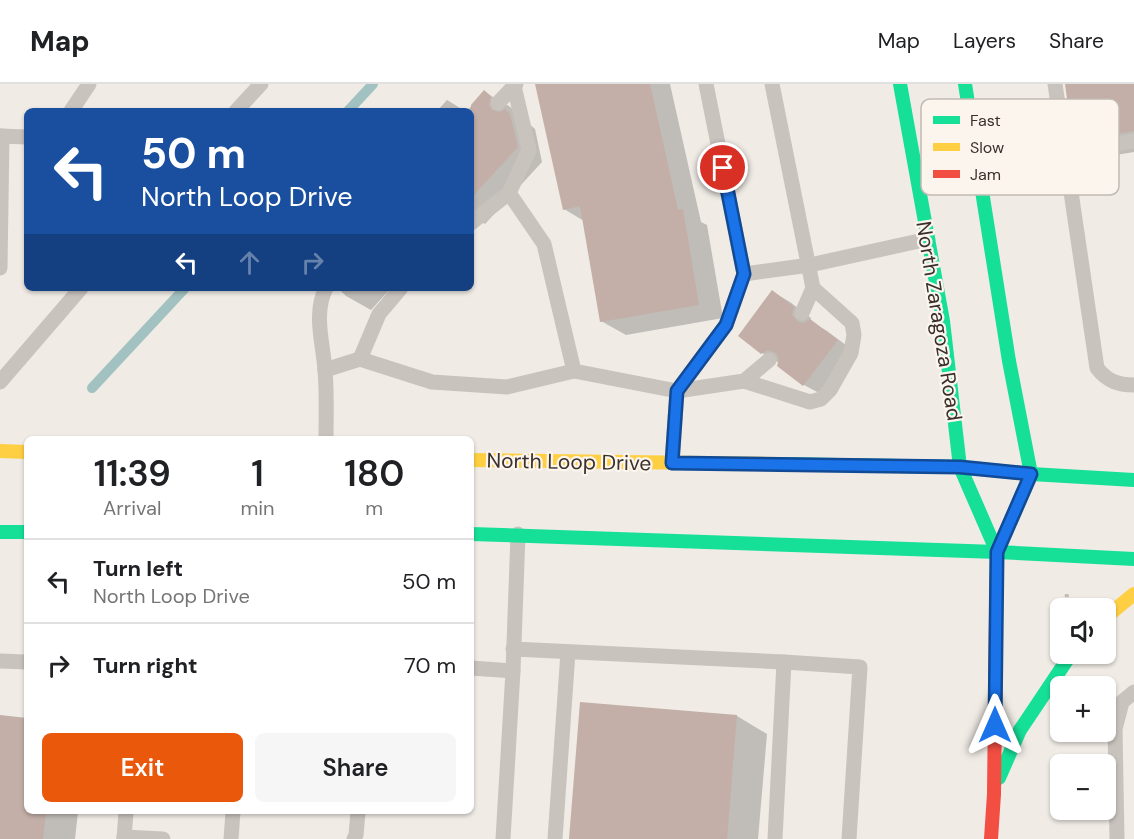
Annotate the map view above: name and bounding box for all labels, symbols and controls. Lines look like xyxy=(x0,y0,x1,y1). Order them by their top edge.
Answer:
text: Map xyxy=(30,23,90,60)
text: Map xyxy=(878,27,920,55)
text: Layers xyxy=(953,27,1016,55)
text: Share xyxy=(1049,27,1104,55)
legend xyxy=(921,99,1119,195)
text: Fast xyxy=(970,110,1001,131)
text: 50 m xyxy=(141,126,246,181)
icon: left xyxy=(42,132,120,210)
text: Slow xyxy=(970,137,1004,158)
pin xyxy=(697,142,748,193)
icon: arrive xyxy=(706,151,739,184)
text: Jam xyxy=(970,164,1001,185)
text: North Loop Drive xyxy=(141,179,353,214)
street label: North Zaragoza Road xyxy=(909,219,969,423)
icon: left xyxy=(170,246,203,279)
icon: ahead xyxy=(233,246,266,279)
icon: right xyxy=(296,246,329,279)
street label: North Loop Drive xyxy=(486,447,652,477)
text: 11:39 xyxy=(94,450,171,497)
text: 1 xyxy=(251,450,264,497)
text: 180 xyxy=(344,450,404,497)
text: Arrival xyxy=(103,495,161,521)
text: min xyxy=(240,495,275,521)
text: m xyxy=(365,495,383,521)
text: Turn left xyxy=(93,554,183,583)
icon: left xyxy=(42,565,75,598)
text: 50 m xyxy=(402,567,456,596)
text: North Loop Drive xyxy=(93,583,250,609)
map controls xyxy=(1050,598,1116,820)
button: sound xyxy=(1050,598,1116,664)
icon: right xyxy=(42,649,75,682)
text: Turn right xyxy=(93,651,198,680)
text: 70 m xyxy=(404,651,456,680)
button: + xyxy=(1050,676,1116,742)
position arrow xyxy=(963,693,1027,757)
button: Exit xyxy=(42,733,243,802)
button: Share xyxy=(255,733,456,802)
button: − xyxy=(1050,754,1116,820)

